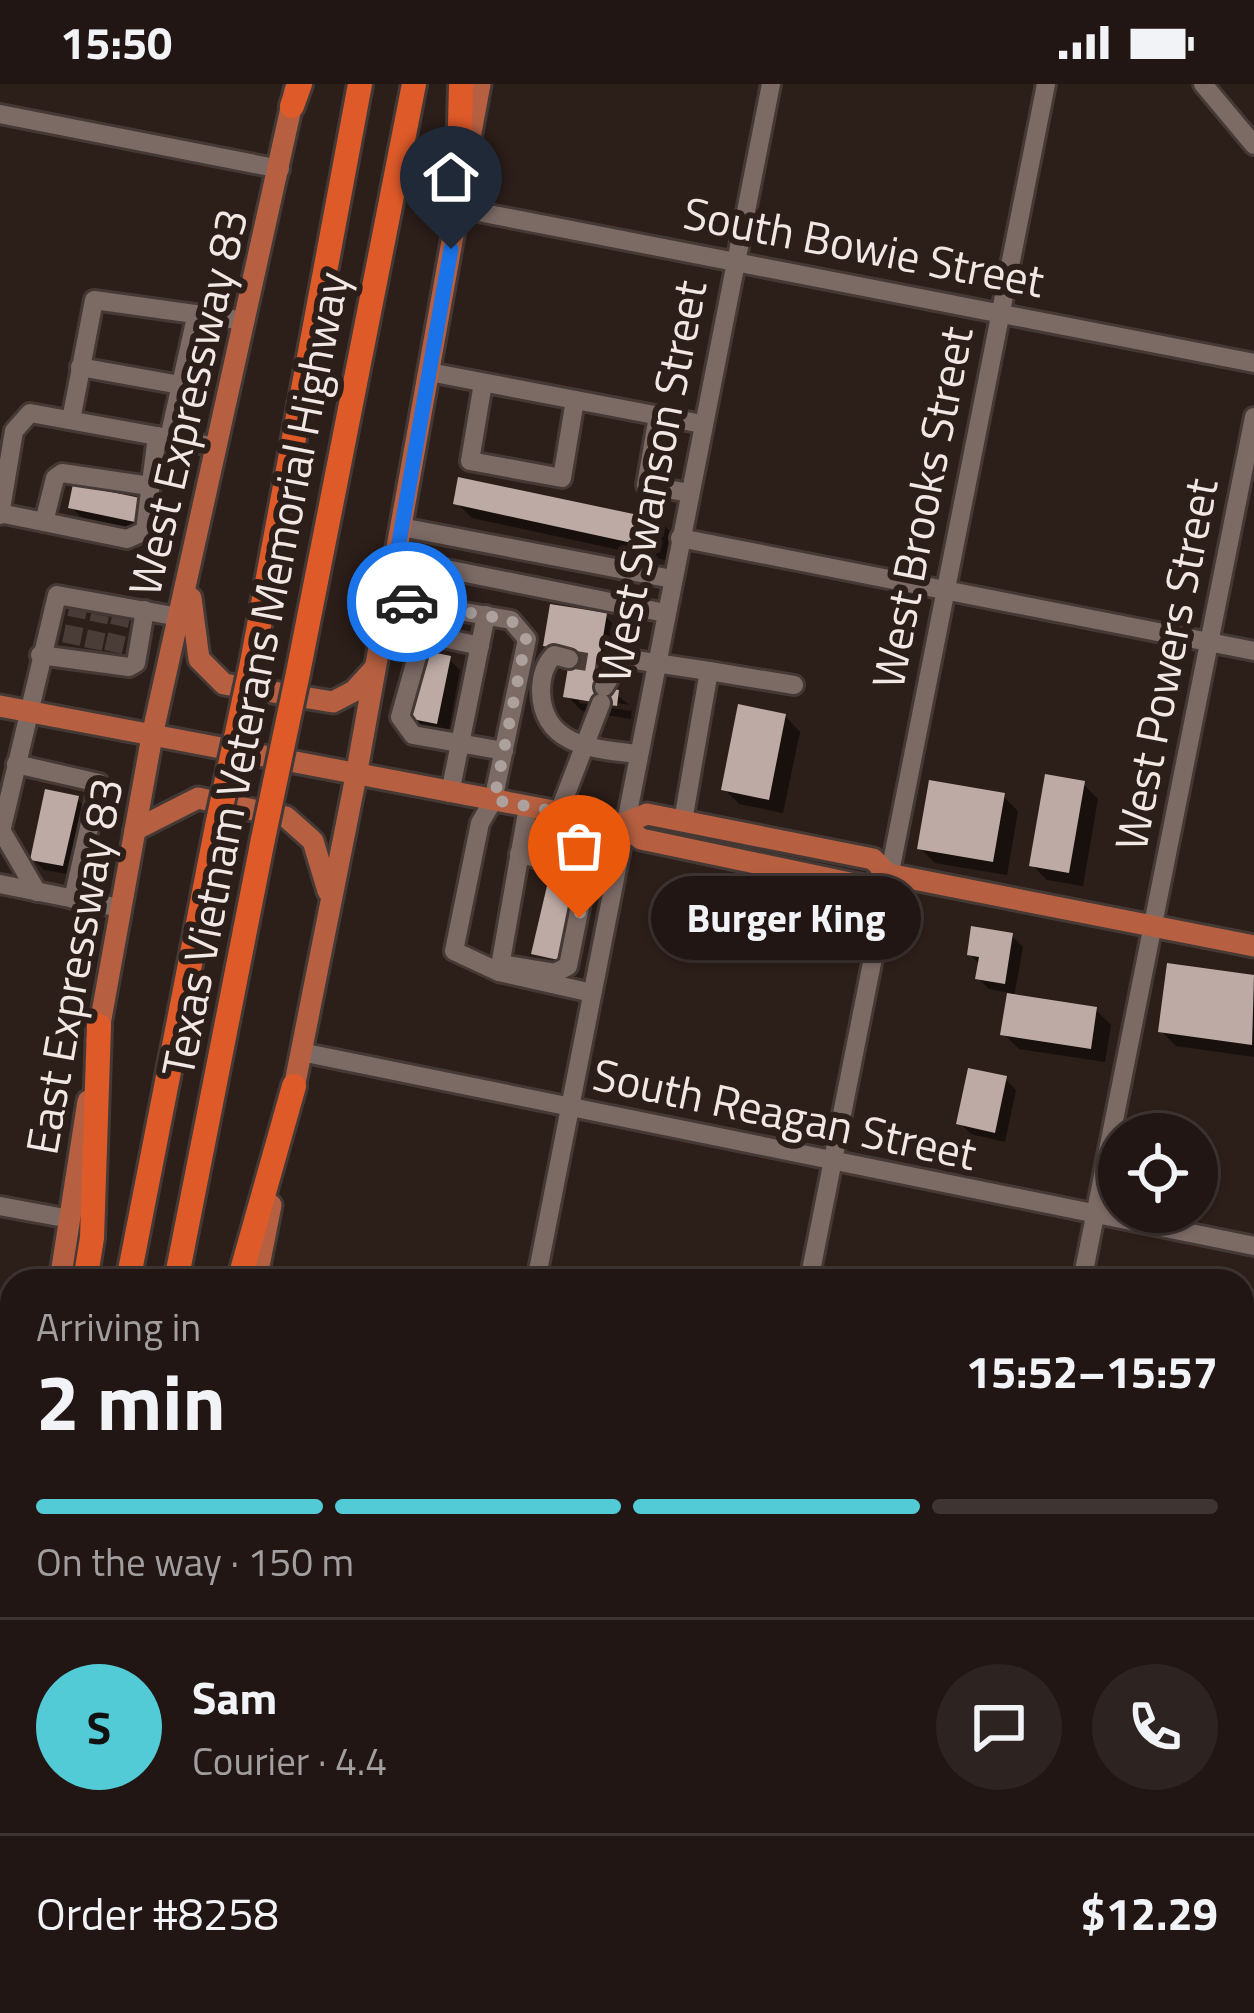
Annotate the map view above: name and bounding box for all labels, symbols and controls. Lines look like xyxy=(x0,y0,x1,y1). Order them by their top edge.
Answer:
text: 15:50 xyxy=(60,8,172,76)
pin xyxy=(400,126,502,249)
icon: home xyxy=(418,144,484,210)
street label: South Bowie Street xyxy=(678,178,1050,314)
street label: West Expressway 83 xyxy=(109,202,265,602)
street label: Texas Vietnam Veterans Memorial Highway xyxy=(143,266,365,1082)
street label: West Swanson Street xyxy=(579,274,723,688)
street label: West Brooks Street xyxy=(853,320,989,694)
street label: West Powers Street xyxy=(1096,472,1234,856)
courier xyxy=(347,542,467,662)
icon: car xyxy=(374,569,440,635)
street label: East Expressway 83 xyxy=(6,773,140,1159)
pin xyxy=(528,795,630,918)
icon: bag xyxy=(546,813,612,879)
callout: Burger King xyxy=(651,876,921,960)
text: Burger King xyxy=(686,888,886,947)
street label: South Reagan Street xyxy=(587,1039,983,1187)
map controls xyxy=(1098,1113,1218,1233)
button: locate xyxy=(1098,1113,1218,1233)
text: Arriving in xyxy=(36,1297,201,1356)
text: 15:52–15:57 xyxy=(966,1337,1218,1405)
text: 2 min xyxy=(36,1342,226,1460)
text: On the way · 150 m xyxy=(36,1532,354,1591)
text: Sam xyxy=(192,1663,277,1731)
button: chat xyxy=(936,1664,1062,1790)
button: phone xyxy=(1092,1664,1218,1790)
text: S xyxy=(87,1693,111,1761)
text: Courier · 4.4 xyxy=(192,1731,387,1790)
text: Order #8258 xyxy=(36,1879,279,1947)
text: $12.29 xyxy=(1080,1879,1218,1947)

